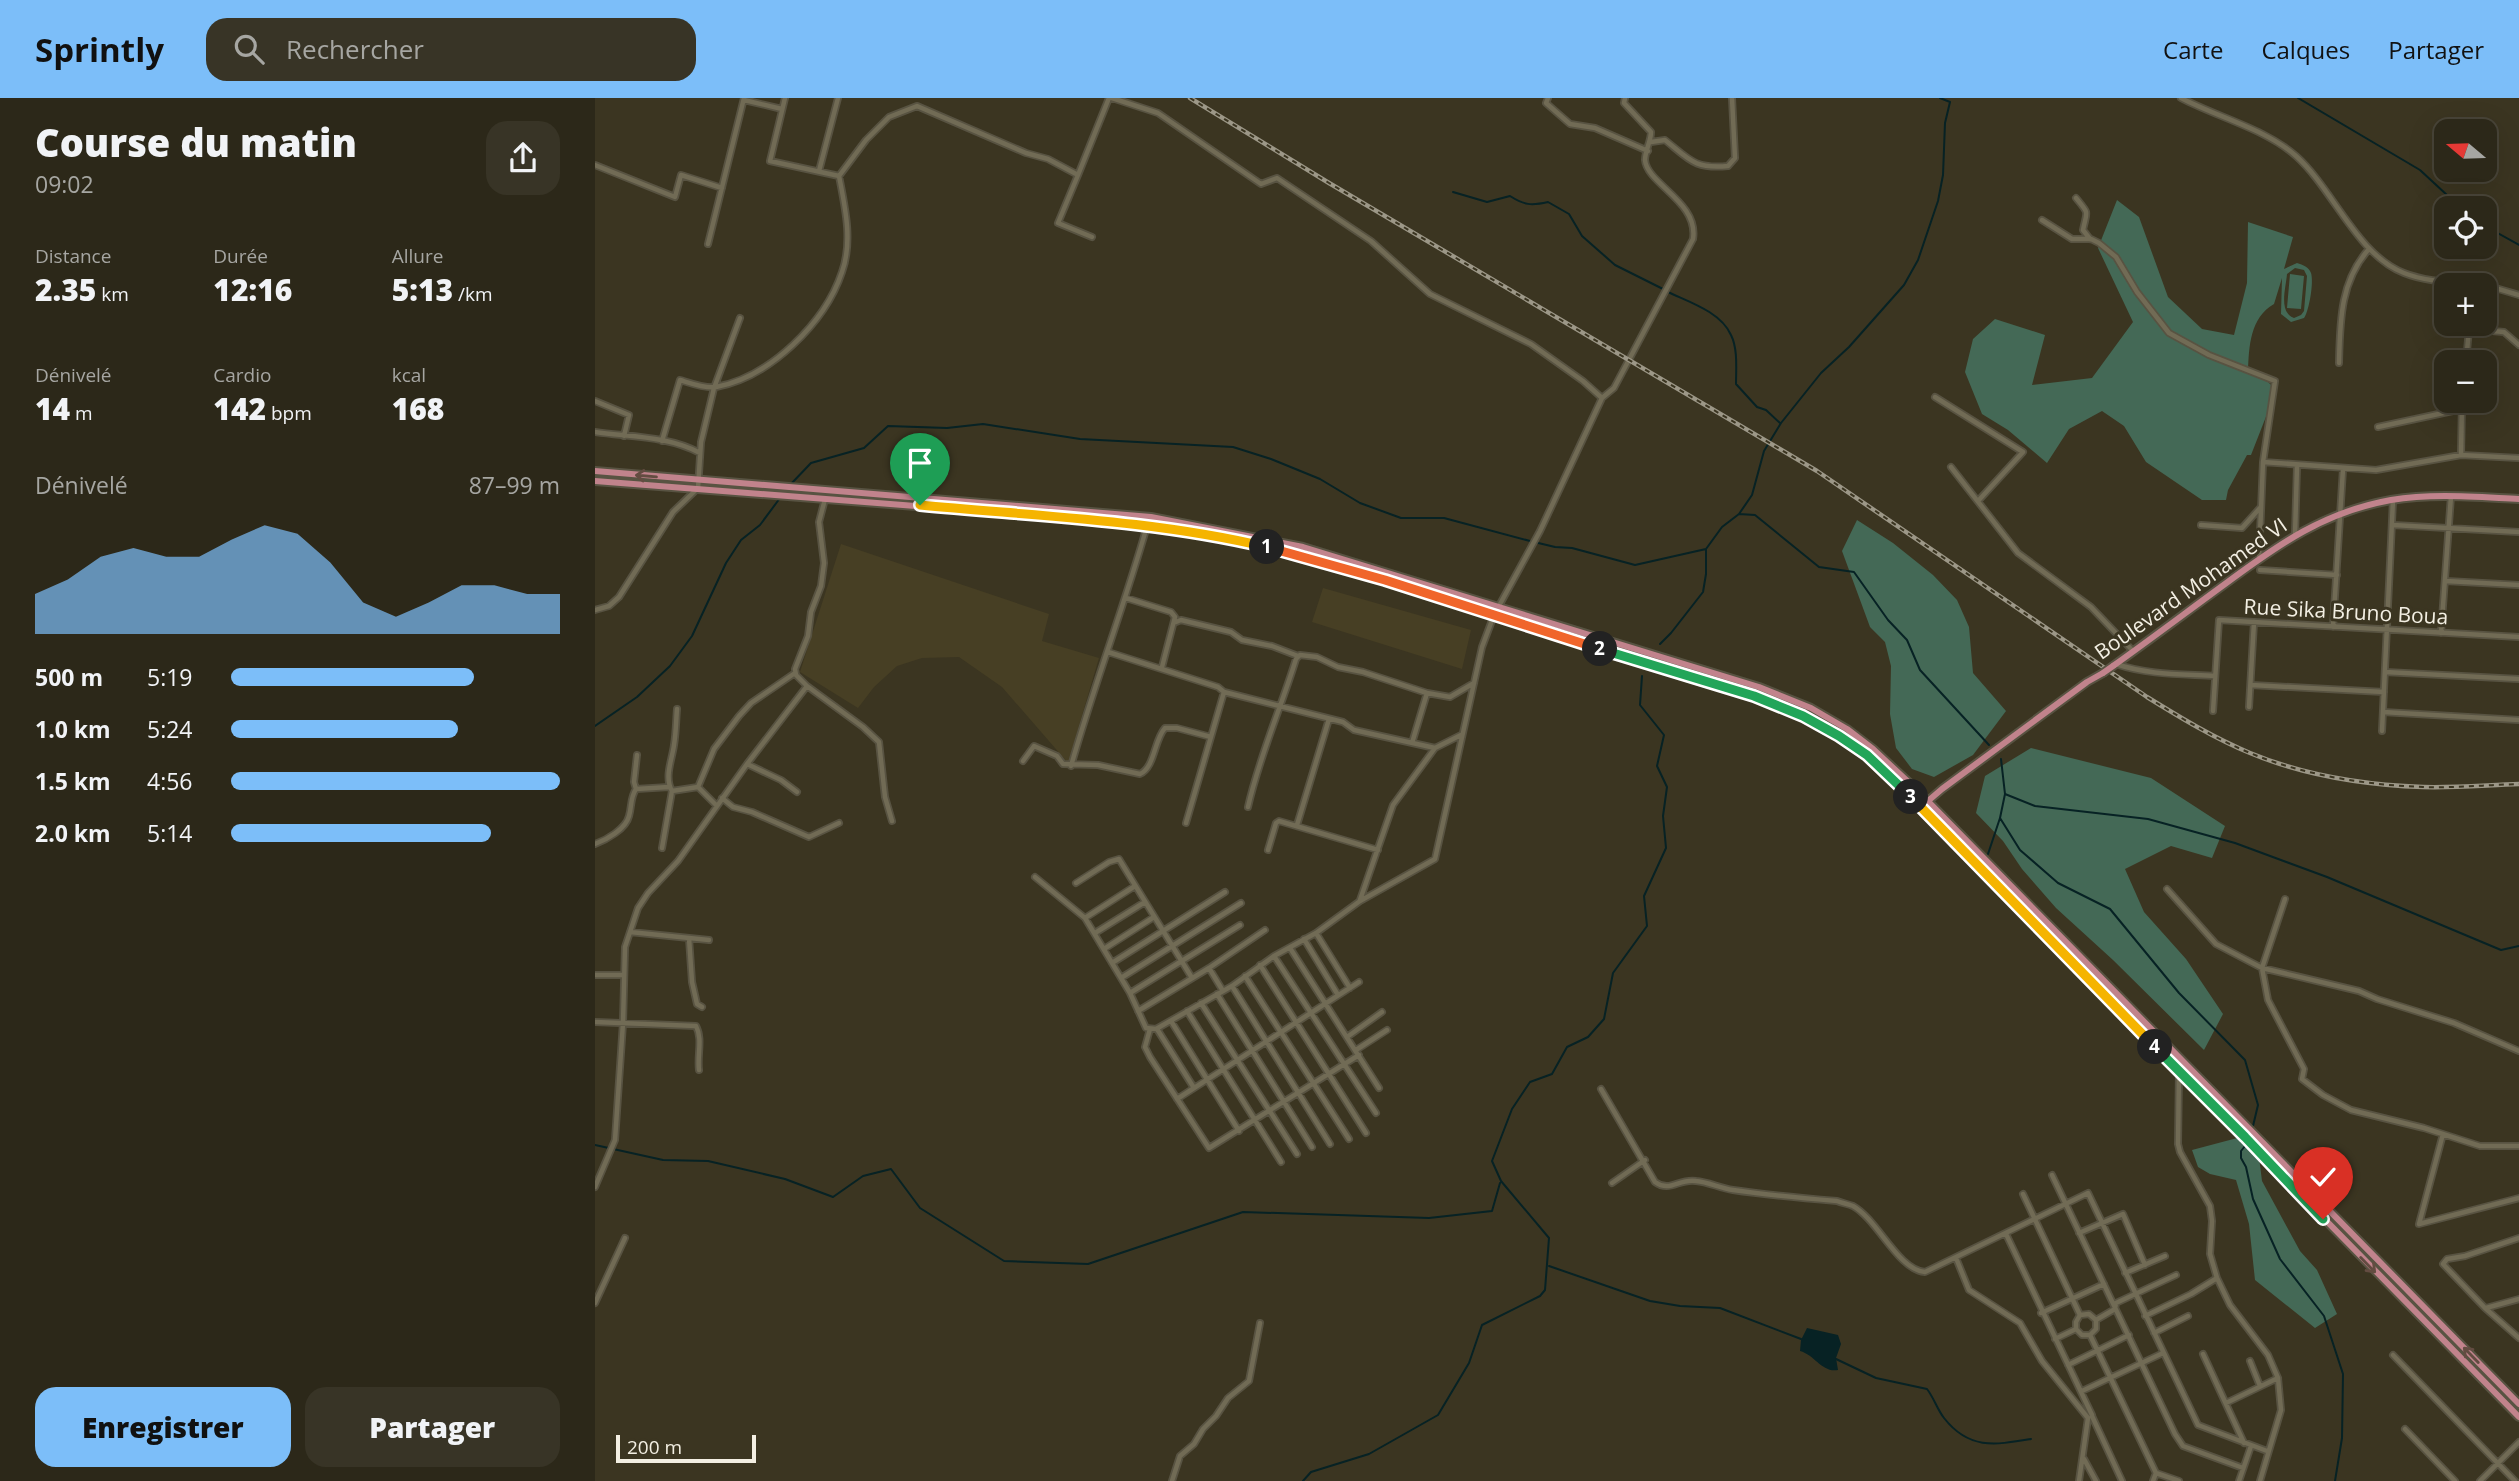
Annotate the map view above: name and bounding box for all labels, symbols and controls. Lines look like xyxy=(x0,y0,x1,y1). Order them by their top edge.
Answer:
search box xyxy=(206,18,696,81)
text: Sprintly xyxy=(35,27,164,72)
icon: search xyxy=(230,30,268,68)
text: Rechercher xyxy=(286,31,424,67)
text: Carte xyxy=(2163,33,2223,66)
text: Calques xyxy=(2261,33,2350,66)
text: Partager xyxy=(2388,33,2484,66)
text: Course du matin xyxy=(35,116,357,168)
north arrow xyxy=(2434,119,2497,182)
map controls xyxy=(2434,119,2497,413)
button: share xyxy=(486,121,560,195)
text: 09:02 xyxy=(35,168,94,200)
button: locate xyxy=(2434,196,2497,259)
text: Distance xyxy=(35,243,111,269)
text: Durée xyxy=(213,243,268,269)
text: Allure xyxy=(392,243,443,269)
text: 2.35 xyxy=(35,269,96,310)
text: 12:16 xyxy=(213,269,292,310)
text: 5:13 xyxy=(392,269,453,310)
button: + xyxy=(2434,273,2497,336)
text: km xyxy=(96,281,129,307)
text: /km xyxy=(453,281,493,307)
button: − xyxy=(2434,350,2497,413)
text: Dénivelé xyxy=(35,362,112,388)
text: Cardio xyxy=(213,362,271,388)
text: kcal xyxy=(392,362,426,388)
text: 14 xyxy=(35,388,70,429)
text: 142 xyxy=(213,388,266,429)
text: 168 xyxy=(392,388,444,429)
text: m xyxy=(70,400,93,426)
text: bpm xyxy=(266,400,312,426)
pin xyxy=(890,433,950,505)
icon: arrive xyxy=(901,444,939,482)
text: Dénivelé xyxy=(35,469,128,501)
text: 87–99 m xyxy=(469,469,560,501)
one-way arrow xyxy=(635,469,657,482)
street label: Boulevard Mohamed VI xyxy=(2089,511,2292,665)
pin: 1 xyxy=(1249,530,1285,564)
text: 1 xyxy=(1261,533,1272,559)
street label: Rue Sika Bruno Boua xyxy=(2243,592,2449,630)
pin: 2 xyxy=(1583,632,1618,666)
text: 2 xyxy=(1594,635,1605,661)
text: 500 m xyxy=(35,661,103,693)
text: 5:19 xyxy=(147,661,193,693)
text: 1.0 km xyxy=(35,713,111,745)
text: 5:24 xyxy=(147,713,193,745)
text: 1.5 km xyxy=(35,765,111,797)
text: 4:56 xyxy=(147,765,193,797)
pin: 3 xyxy=(1893,780,1929,814)
text: 3 xyxy=(1905,783,1916,809)
text: 2.0 km xyxy=(35,817,111,849)
text: 5:14 xyxy=(147,817,193,849)
pin: 4 xyxy=(2137,1030,2173,1065)
text: 4 xyxy=(2149,1033,2160,1059)
pin xyxy=(2293,1147,2353,1219)
icon: check xyxy=(2304,1158,2342,1196)
one-way arrow xyxy=(2359,1256,2376,1273)
one-way arrow xyxy=(2463,1347,2480,1364)
button: Enregistrer xyxy=(35,1387,291,1467)
button: Partager xyxy=(305,1387,560,1467)
scale bar xyxy=(616,1432,756,1464)
text: 200 m xyxy=(627,1434,682,1460)

